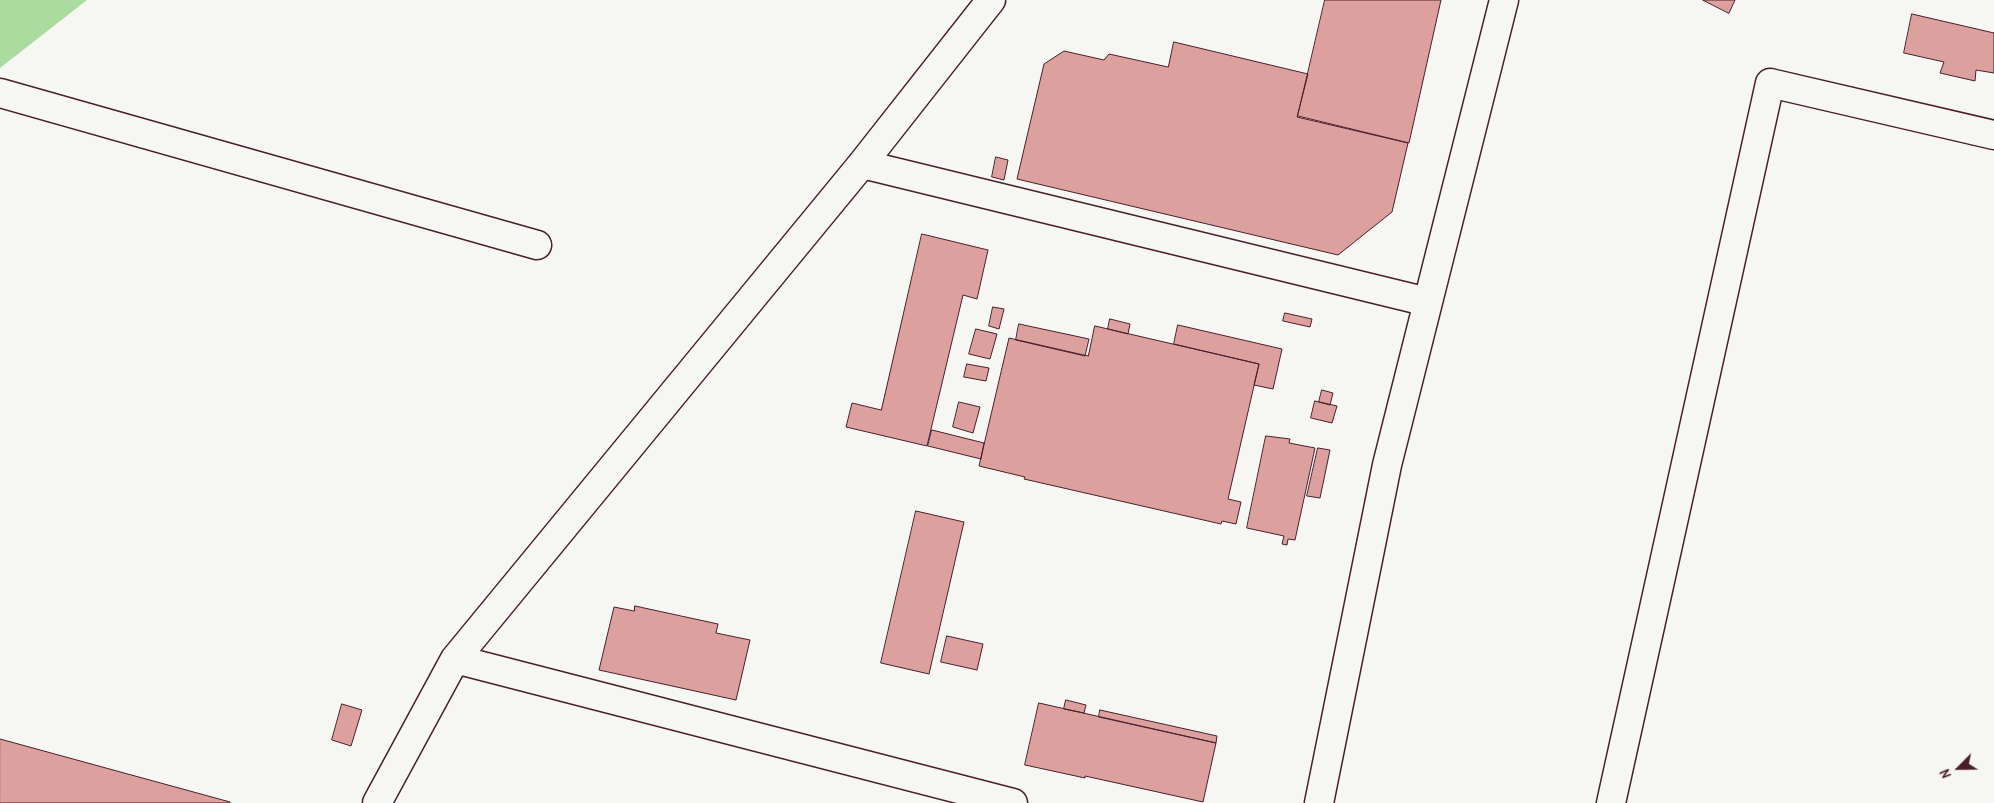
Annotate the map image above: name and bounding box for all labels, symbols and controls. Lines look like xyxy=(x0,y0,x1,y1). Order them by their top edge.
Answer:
north arrow xyxy=(1934,743,1984,793)
text: N xyxy=(1935,767,1955,781)

